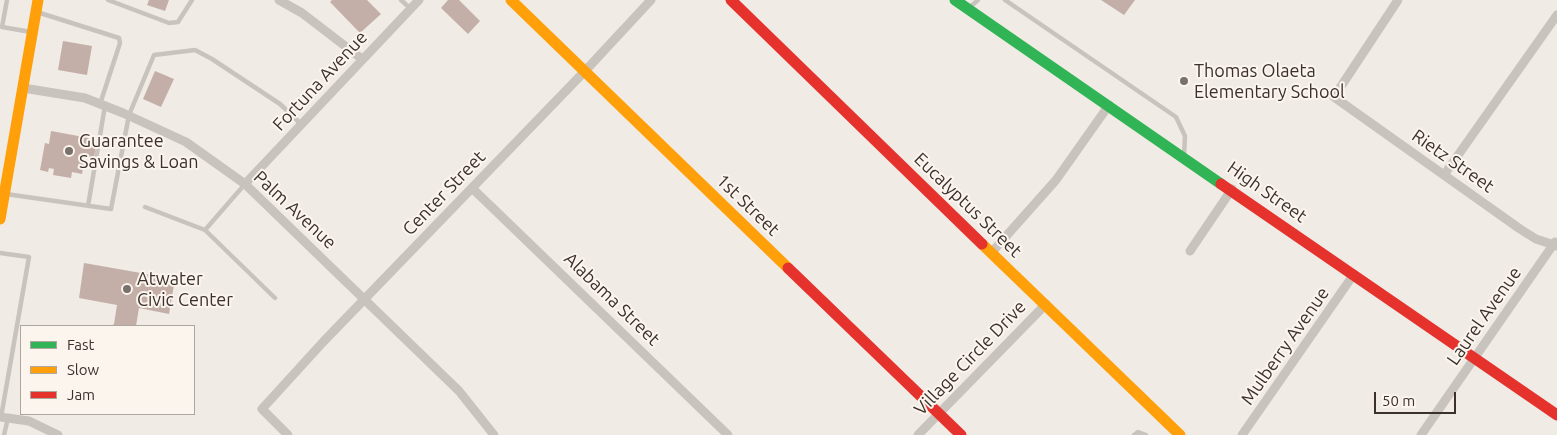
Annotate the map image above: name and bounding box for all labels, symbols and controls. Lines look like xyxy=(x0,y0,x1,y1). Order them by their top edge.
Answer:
street label: Fortuna Avenue xyxy=(268,27,372,135)
place label: Thomas Olaeta Elementary School xyxy=(1194,60,1345,102)
marker: Thomas Olaeta Elementary School xyxy=(1178,75,1190,87)
street label: Rietz Street xyxy=(1408,125,1498,197)
place label: Guarantee Savings & Loan xyxy=(79,130,199,172)
marker: Guarantee Savings & Loan xyxy=(63,145,75,157)
street label: Center Street xyxy=(398,146,490,240)
street label: Eucalyptus Street xyxy=(910,148,1026,262)
street label: High Street xyxy=(1223,157,1311,227)
street label: Palm Avenue xyxy=(249,166,341,254)
street label: 1st Street xyxy=(712,170,784,240)
street label: Alabama Street xyxy=(560,248,664,350)
street label: Laurel Avenue xyxy=(1442,263,1526,369)
place label: Atwater Civic Center xyxy=(137,268,233,310)
marker: Atwater Civic Center xyxy=(121,283,133,295)
street label: Mulberry Avenue xyxy=(1236,283,1334,409)
street label: Village Circle Drive xyxy=(910,296,1030,420)
legend xyxy=(20,325,195,415)
text: Fast xyxy=(67,336,94,353)
text: Slow xyxy=(67,361,99,378)
scale bar xyxy=(1377,382,1460,414)
text: Jam xyxy=(67,386,95,403)
text: 50 m xyxy=(1382,392,1415,409)

